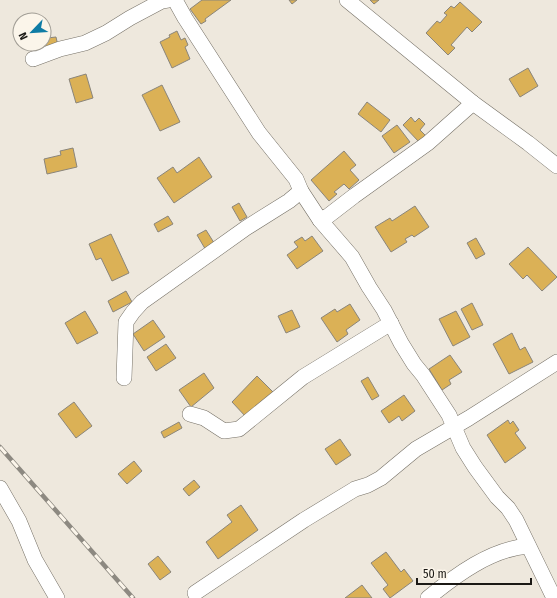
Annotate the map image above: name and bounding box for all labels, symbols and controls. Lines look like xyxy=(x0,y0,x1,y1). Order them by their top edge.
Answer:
north arrow xyxy=(12,12,52,52)
text: N xyxy=(16,30,31,42)
scale bar xyxy=(417,560,531,586)
text: 50 m xyxy=(423,567,447,581)

